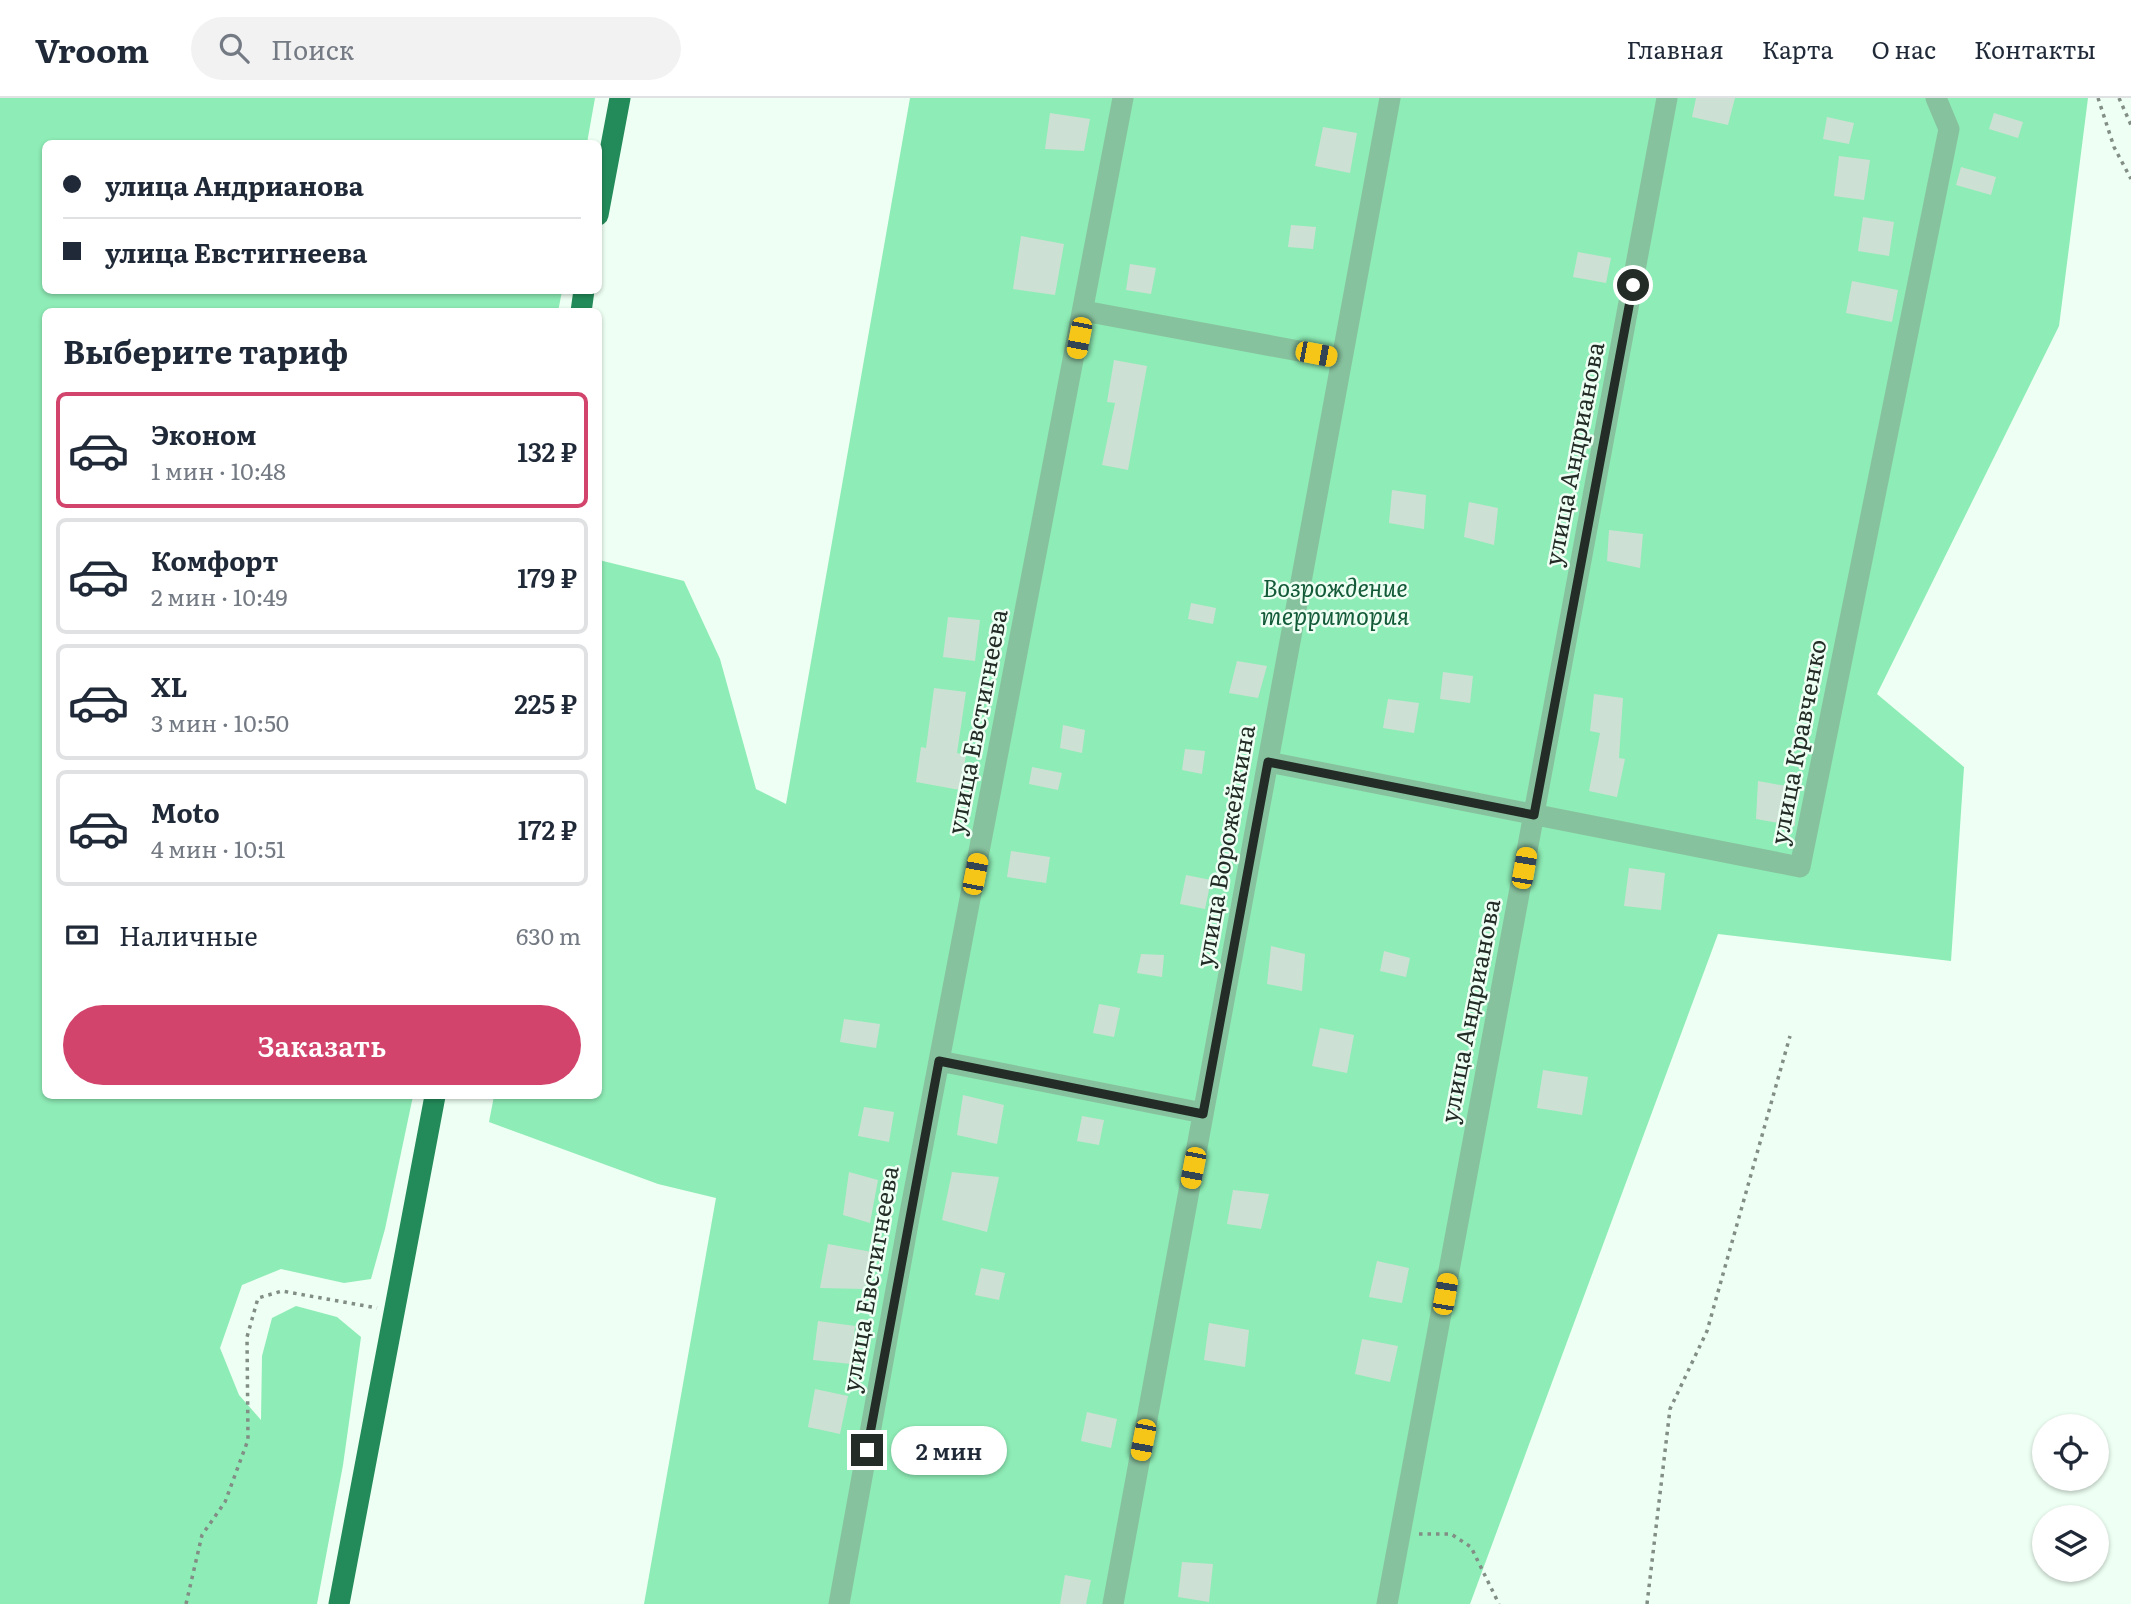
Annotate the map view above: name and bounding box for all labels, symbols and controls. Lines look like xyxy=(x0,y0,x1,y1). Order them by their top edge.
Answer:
search box xyxy=(191,17,681,80)
text: Vroom xyxy=(35,24,149,73)
icon: search xyxy=(215,29,253,67)
text: Поиск xyxy=(271,29,354,68)
text: Главная xyxy=(1626,31,1724,66)
text: Карта xyxy=(1762,31,1834,66)
text: О нас xyxy=(1872,31,1936,66)
text: Контакты xyxy=(1974,31,2096,66)
text: улица Андрианова xyxy=(105,165,364,204)
text: улица Евстигнеева xyxy=(105,232,367,271)
route start xyxy=(1617,269,1649,301)
car xyxy=(1065,315,1094,361)
text: Выберите тариф xyxy=(63,326,348,374)
street label: улица Андрианова xyxy=(1534,338,1611,569)
car xyxy=(1294,340,1339,368)
text: Эконом xyxy=(151,414,256,453)
icon: car xyxy=(67,419,130,482)
text: 132 ₽ xyxy=(517,431,577,470)
text: 1 мин · 10:48 xyxy=(151,453,286,487)
text: Комфорт xyxy=(151,540,278,579)
icon: car xyxy=(67,545,130,608)
text: 179 ₽ xyxy=(517,557,577,596)
park label: Возрождение территория xyxy=(1261,569,1410,632)
text: 2 мин · 10:49 xyxy=(151,579,288,613)
street label: улица Евстигнеева xyxy=(936,606,1015,837)
street label: улица Кравченко xyxy=(1759,636,1834,847)
text: XL xyxy=(151,666,188,705)
icon: car xyxy=(67,671,130,734)
text: 225 ₽ xyxy=(514,683,577,722)
text: 3 мин · 10:50 xyxy=(151,705,289,739)
street label: улица Ворожейкина xyxy=(1185,722,1262,969)
text: Moto xyxy=(151,792,220,831)
icon: car xyxy=(67,797,130,860)
text: 172 ₽ xyxy=(518,809,577,848)
text: 4 мин · 10:51 xyxy=(151,831,285,865)
car xyxy=(1511,845,1538,891)
car xyxy=(961,851,990,897)
street label: улица Андрианова xyxy=(1430,895,1507,1126)
text: Наличные xyxy=(119,915,258,954)
icon: cash xyxy=(63,916,101,954)
text: 630 m xyxy=(516,918,581,952)
button: Заказать xyxy=(63,1005,581,1085)
car xyxy=(1179,1145,1208,1191)
street label: улица Евстигнеева xyxy=(831,1163,906,1394)
car xyxy=(1432,1271,1459,1317)
map controls xyxy=(2032,1414,2109,1582)
button: locate xyxy=(2032,1414,2109,1491)
car xyxy=(1129,1417,1158,1463)
callout: 2 мин xyxy=(892,1426,1007,1474)
text: 2 мин xyxy=(916,1433,982,1467)
route end xyxy=(851,1434,883,1466)
button: layers xyxy=(2032,1505,2109,1582)

